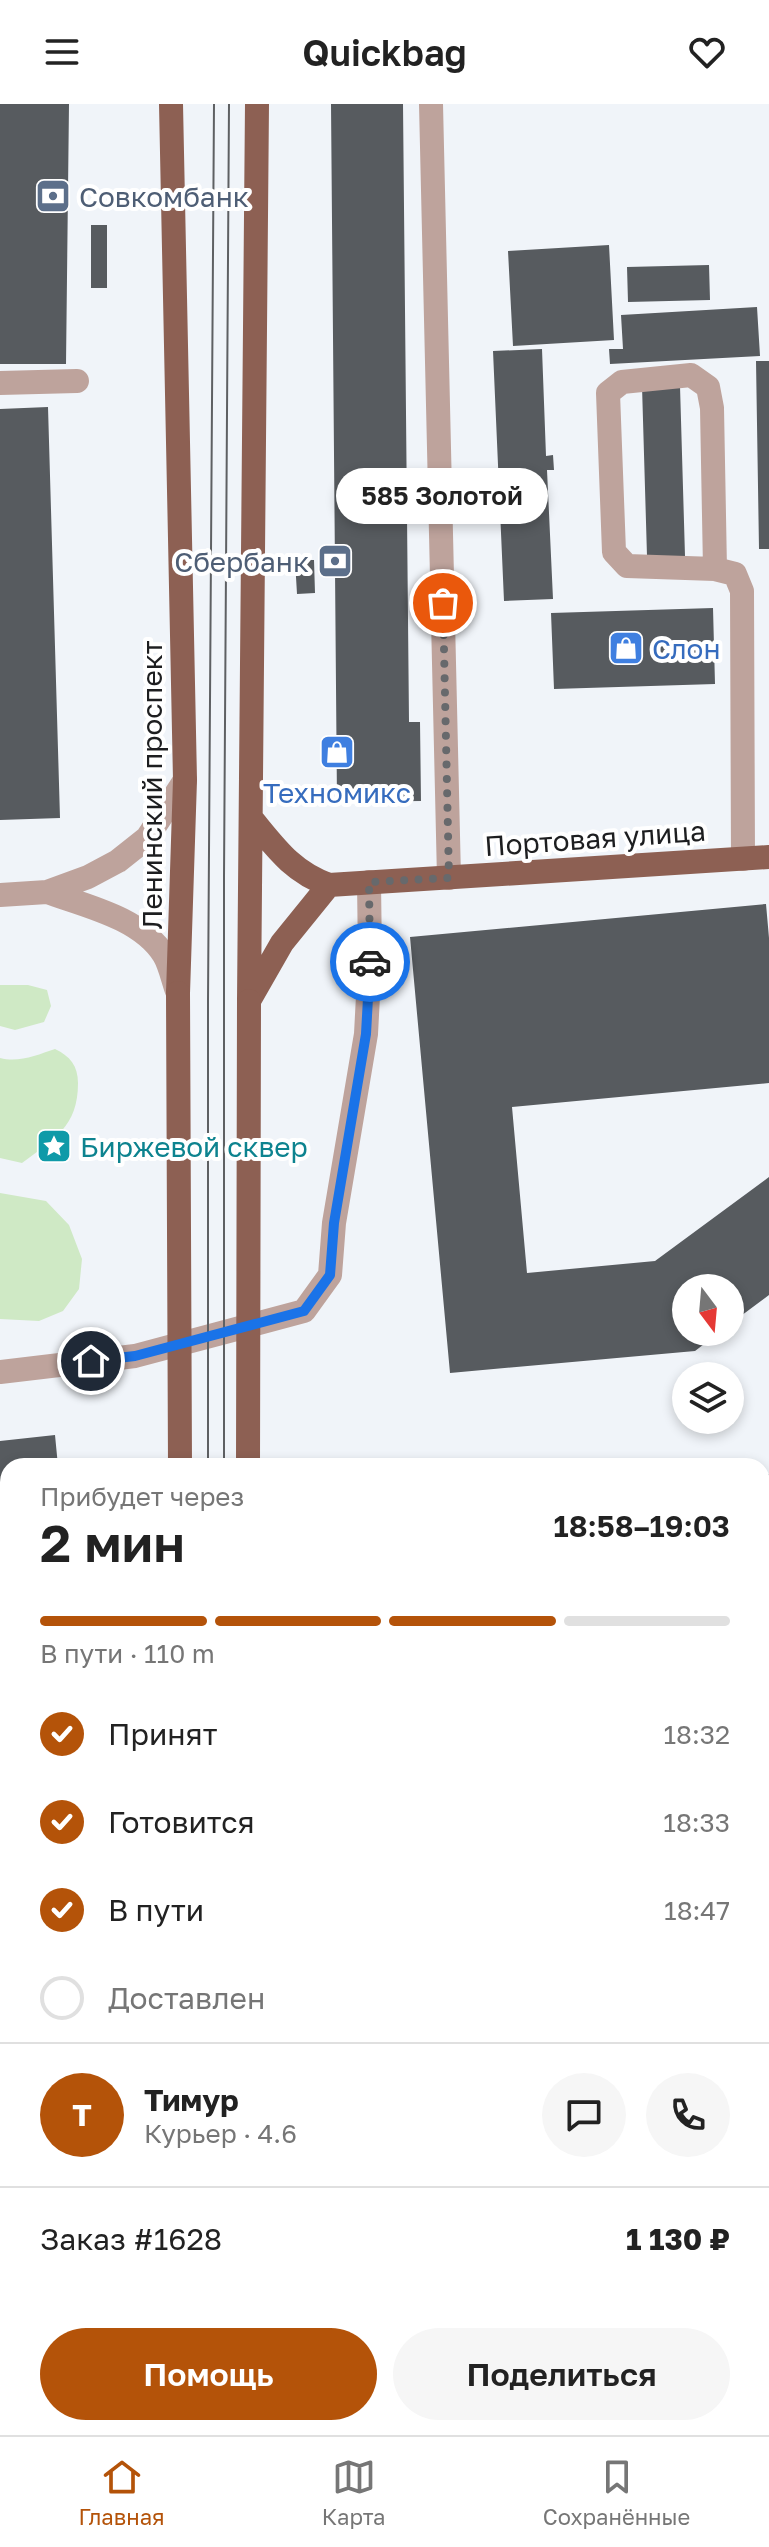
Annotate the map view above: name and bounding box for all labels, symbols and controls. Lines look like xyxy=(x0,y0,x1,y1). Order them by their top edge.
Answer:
icon: menu xyxy=(40,30,84,74)
icon: heart xyxy=(685,30,729,74)
text: Quickbag xyxy=(302,31,467,74)
bank icon: Совкомбанк xyxy=(34,177,72,215)
place label: Совкомбанк xyxy=(79,180,249,213)
callout: 585 Золотой xyxy=(337,467,549,523)
text: 585 Золотой xyxy=(361,480,523,511)
bank icon: Сбербанк xyxy=(316,542,354,580)
place label: Сбербанк xyxy=(174,545,309,578)
pin xyxy=(409,569,477,637)
icon: bag xyxy=(421,581,465,625)
shop icon: Слон xyxy=(607,629,645,667)
place label: Слон xyxy=(652,632,720,665)
street label: Ленинский проспект xyxy=(135,640,168,929)
shop icon: Техномикс xyxy=(318,733,356,771)
place label: Техномикс xyxy=(263,776,411,809)
street label: Портовая улица xyxy=(483,814,707,862)
courier xyxy=(330,922,410,1002)
icon: car xyxy=(348,940,392,984)
place icon: Биржевой сквер xyxy=(35,1127,73,1165)
place label: Биржевой сквер xyxy=(80,1130,308,1163)
north arrow xyxy=(672,1274,744,1346)
map controls xyxy=(672,1274,744,1434)
pin xyxy=(57,1327,125,1395)
icon: home xyxy=(69,1339,113,1383)
button: layers xyxy=(672,1362,744,1434)
text: Прибудет через xyxy=(40,1481,244,1512)
text: 18:58–19:03 xyxy=(554,1508,730,1544)
text: 2 мин xyxy=(40,1511,185,1573)
text: В пути · 110 m xyxy=(40,1638,215,1669)
icon: check xyxy=(40,1712,84,1756)
text: Принят xyxy=(108,1716,217,1752)
text: 18:32 xyxy=(663,1719,730,1750)
icon: check xyxy=(40,1800,84,1844)
text: Готовится xyxy=(108,1804,255,1840)
text: 18:33 xyxy=(663,1807,730,1838)
icon: check xyxy=(40,1888,84,1932)
text: В пути xyxy=(108,1892,204,1928)
text: 18:47 xyxy=(664,1895,730,1926)
text: Доставлен xyxy=(108,1980,265,2016)
button: chat xyxy=(542,2073,626,2157)
button: phone xyxy=(646,2073,730,2157)
text: Тимур xyxy=(144,2082,239,2118)
text: Т xyxy=(72,2097,92,2133)
text: Курьер · 4.6 xyxy=(144,2118,297,2149)
text: Заказ #1628 xyxy=(40,2221,222,2257)
text: 1 130 ₽ xyxy=(626,2221,730,2257)
button: Помощь xyxy=(40,2328,377,2420)
button: Поделиться xyxy=(393,2328,730,2420)
tab: Главная xyxy=(79,2455,165,2530)
tab: Карта xyxy=(322,2455,386,2530)
tab: Сохранённые xyxy=(543,2455,690,2530)

